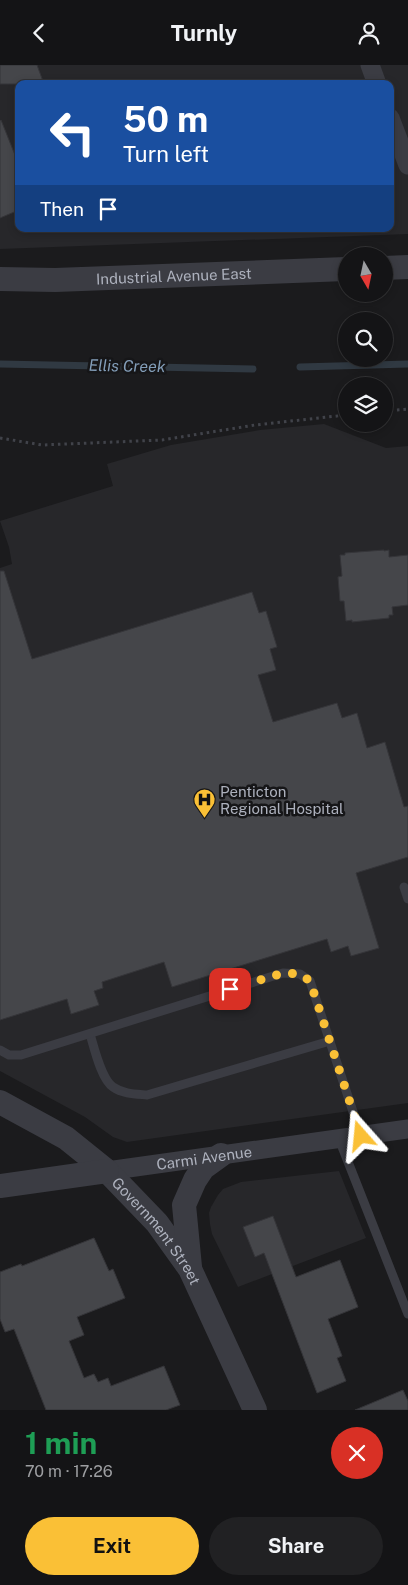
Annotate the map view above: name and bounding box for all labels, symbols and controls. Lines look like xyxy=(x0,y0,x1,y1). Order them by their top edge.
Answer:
icon: back xyxy=(25,19,53,47)
icon: person xyxy=(355,19,383,47)
text: Turnly xyxy=(171,20,237,46)
text: 50 m xyxy=(123,99,208,140)
icon: left xyxy=(40,100,105,165)
text: Turn left xyxy=(123,141,209,167)
icon: arrive xyxy=(94,195,122,223)
text: Then xyxy=(40,198,84,220)
north arrow xyxy=(338,247,392,303)
map controls xyxy=(338,247,393,432)
street label: Industrial Avenue East xyxy=(96,264,252,287)
button: search xyxy=(338,312,393,367)
water label: Ellis Creek xyxy=(88,356,166,376)
button: layers xyxy=(338,377,393,432)
place label: Penticton Regional Hospital xyxy=(220,783,344,817)
hospital icon: Penticton Regional Hospital xyxy=(192,788,216,819)
pin xyxy=(209,968,251,1010)
icon: arrive xyxy=(216,975,244,1003)
position arrow xyxy=(334,1109,386,1161)
street label: Carmi Avenue xyxy=(155,1142,253,1173)
street label: Government Street xyxy=(109,1174,204,1287)
text: 1 min xyxy=(25,1425,97,1461)
button: close xyxy=(331,1427,383,1479)
text: 70 m · 17:26 xyxy=(25,1462,113,1481)
button: Exit xyxy=(25,1517,199,1575)
button: Share xyxy=(209,1517,383,1575)

